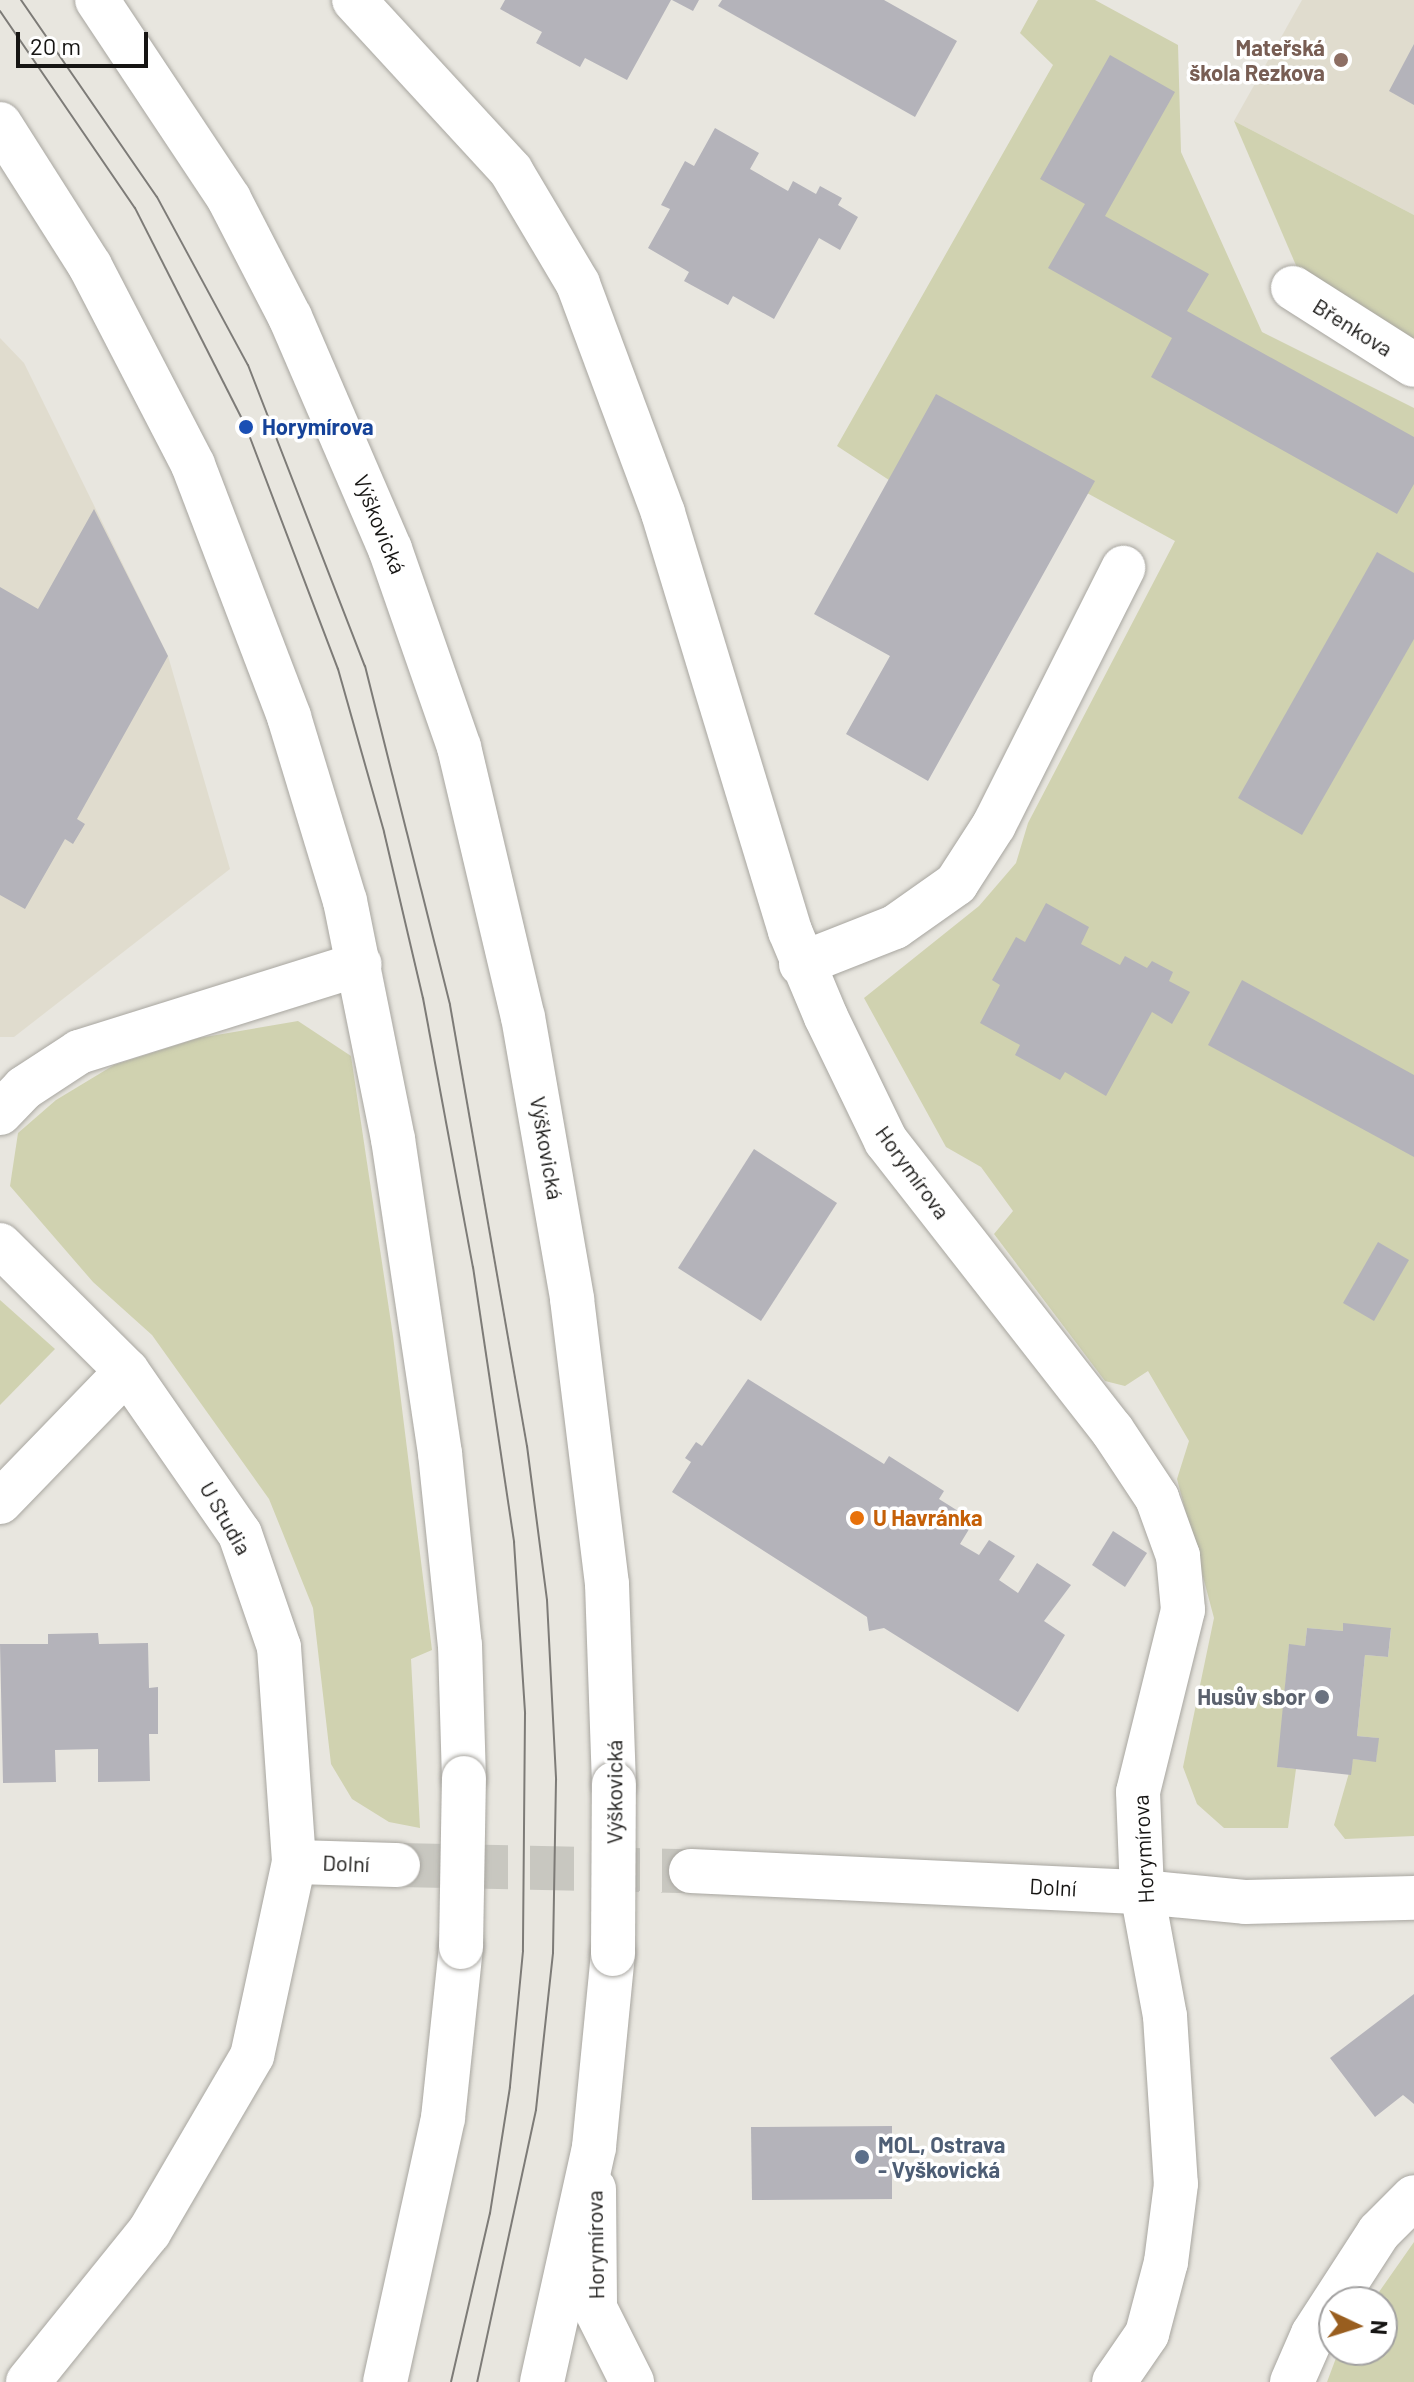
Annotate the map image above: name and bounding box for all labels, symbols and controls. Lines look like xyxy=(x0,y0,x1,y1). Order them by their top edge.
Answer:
scale bar xyxy=(20,16,152,66)
text: 20 m xyxy=(30,31,81,60)
place label: Mateřská škola Rezkova xyxy=(1189,34,1325,86)
marker: Mateřská škola Rezkova xyxy=(1332,51,1350,69)
street label: Břenkova xyxy=(1308,292,1398,362)
place label: Horymírova xyxy=(262,414,374,440)
marker: Horymírova xyxy=(237,418,255,436)
street label: Výškovická xyxy=(348,471,412,577)
street label: Výškovická xyxy=(525,1094,569,1202)
street label: Horymírova xyxy=(870,1120,956,1224)
street label: U Studia xyxy=(195,1477,257,1559)
place label: U Havránka xyxy=(873,1505,983,1531)
marker: U Havránka xyxy=(848,1509,866,1527)
place label: Husův sbor xyxy=(1197,1684,1306,1710)
marker: Husův sbor xyxy=(1313,1688,1331,1706)
street label: Výškovická xyxy=(601,1740,627,1844)
street label: Horymírova xyxy=(1127,1794,1159,1904)
street label: Dolní xyxy=(322,1849,370,1877)
street label: Dolní xyxy=(1029,1873,1077,1901)
place label: MOL, Ostrava - Vyškovická xyxy=(878,2131,1005,2182)
marker: MOL, Ostrava - Vyškovická xyxy=(853,2148,871,2166)
street label: Horymírova xyxy=(581,2190,609,2300)
north arrow xyxy=(1318,2286,1398,2366)
text: N xyxy=(1366,2319,1393,2336)

